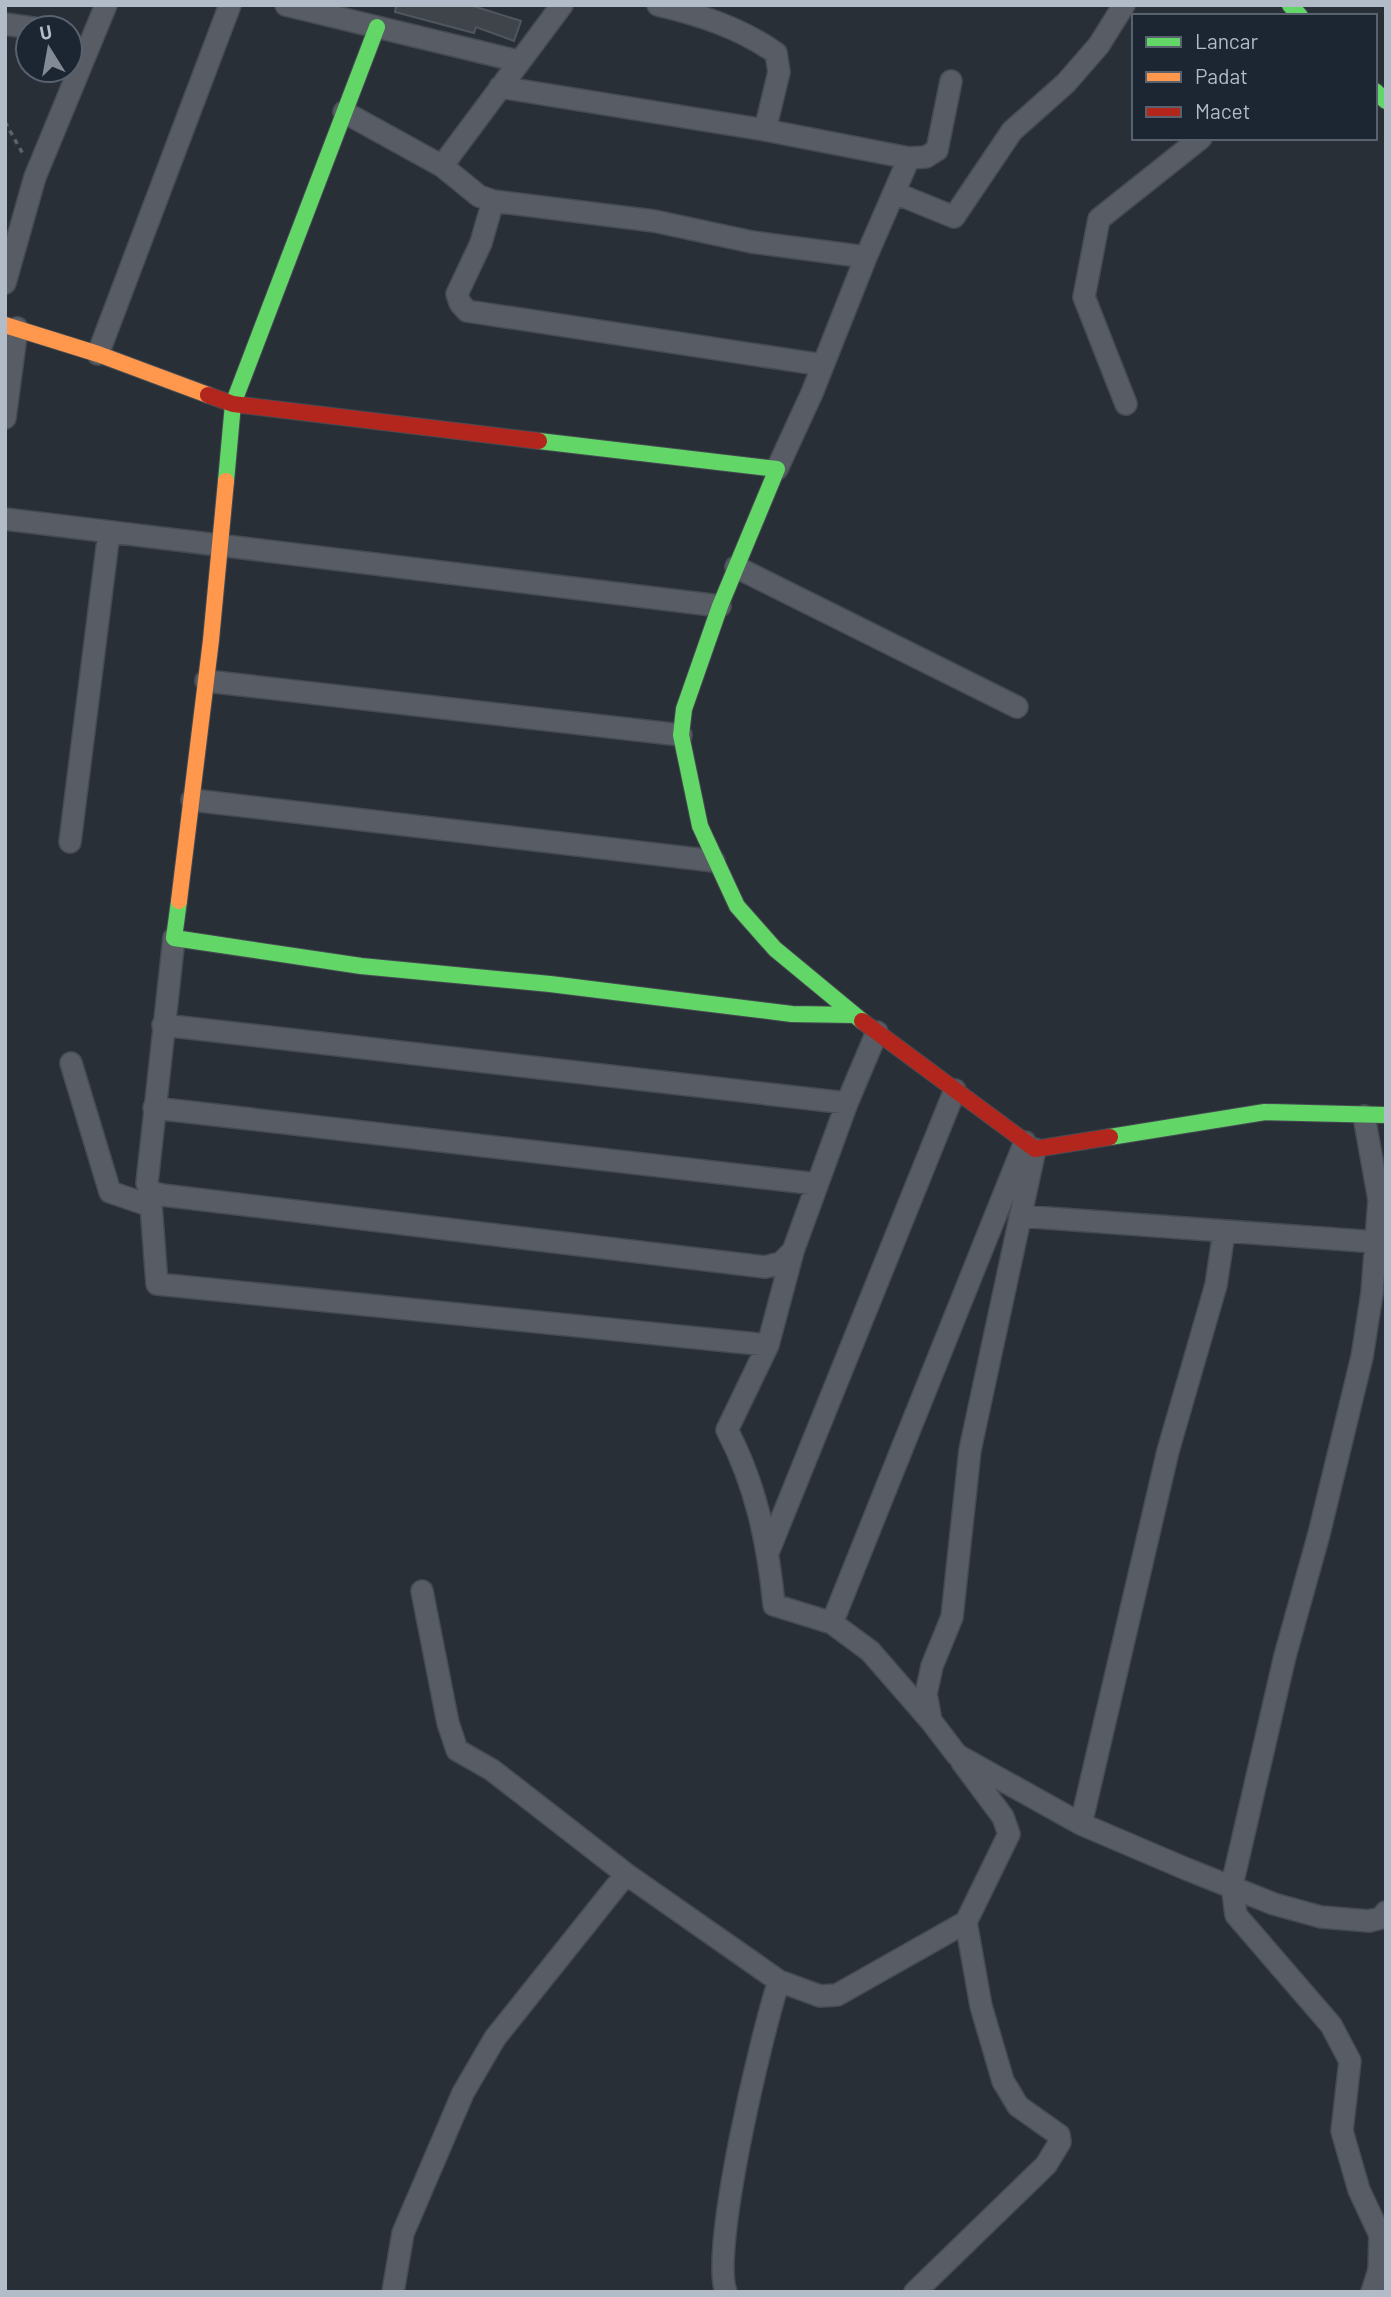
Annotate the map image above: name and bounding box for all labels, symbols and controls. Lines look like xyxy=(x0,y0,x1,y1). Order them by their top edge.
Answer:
north arrow xyxy=(14,14,84,84)
legend xyxy=(1132,14,1377,140)
text: U xyxy=(38,19,54,44)
text: Lancar xyxy=(1195,28,1258,53)
text: Padat xyxy=(1195,63,1248,88)
text: Macet xyxy=(1195,98,1250,123)

